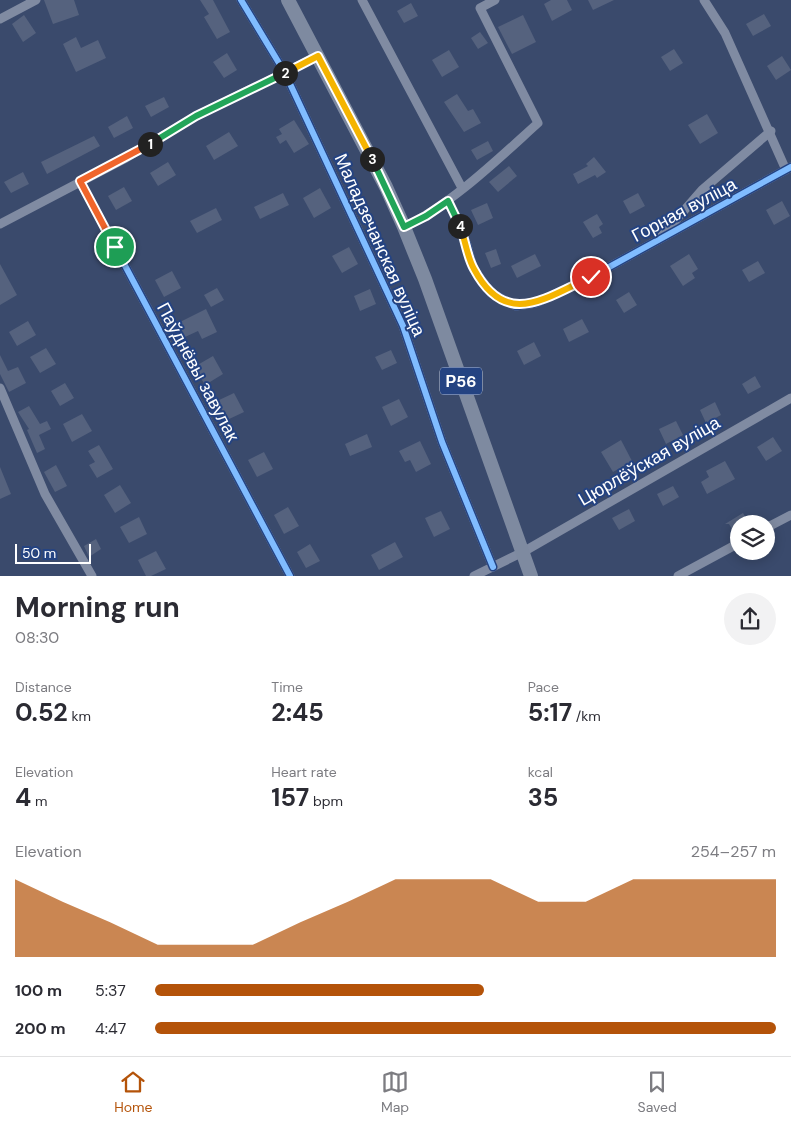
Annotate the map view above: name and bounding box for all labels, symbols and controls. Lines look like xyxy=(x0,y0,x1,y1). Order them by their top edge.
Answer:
pin: 2 xyxy=(272,60,298,86)
text: 2 xyxy=(281,64,290,82)
pin: 1 xyxy=(138,132,162,156)
text: 1 xyxy=(148,135,153,153)
pin: 3 xyxy=(360,146,384,172)
street label: Маладзечанская вуліца xyxy=(329,150,432,341)
text: 3 xyxy=(368,150,377,168)
street label: Горная вуліца xyxy=(627,172,742,248)
pin: 4 xyxy=(448,214,472,238)
text: 4 xyxy=(456,217,465,235)
pin xyxy=(94,226,136,268)
icon: arrive xyxy=(101,233,129,261)
pin xyxy=(570,256,612,298)
icon: check xyxy=(577,263,605,291)
street label: Паўднёвы завулак xyxy=(151,298,245,446)
road number: Р56 xyxy=(440,368,482,394)
street label: Цюрлёўская вуліца xyxy=(574,410,725,511)
map controls xyxy=(730,515,775,560)
button: layers xyxy=(730,515,775,560)
scale bar xyxy=(15,541,91,564)
text: 50 m xyxy=(22,544,56,562)
text: Morning run xyxy=(15,589,180,626)
button: share xyxy=(724,593,776,645)
text: 08:30 xyxy=(15,627,59,648)
text: Distance xyxy=(15,678,72,696)
text: Time xyxy=(271,678,303,696)
text: Pace xyxy=(528,678,559,696)
text: 0.52 xyxy=(15,696,68,729)
text: 2:45 xyxy=(271,696,324,729)
text: 5:17 xyxy=(528,696,572,729)
text: km xyxy=(68,707,91,725)
text: /km xyxy=(572,707,601,725)
text: Elevation xyxy=(15,763,73,781)
text: Heart rate xyxy=(271,763,337,781)
text: kcal xyxy=(528,763,553,781)
text: 4 xyxy=(15,781,31,814)
text: 157 xyxy=(271,781,309,814)
text: 35 xyxy=(528,781,558,814)
text: m xyxy=(31,792,47,810)
text: bpm xyxy=(309,792,343,810)
text: Elevation xyxy=(15,841,82,862)
text: 254–257 m xyxy=(691,841,776,862)
text: 100 m xyxy=(15,980,62,1001)
text: 5:37 xyxy=(95,980,126,1001)
text: 200 m xyxy=(15,1018,66,1039)
text: 4:47 xyxy=(95,1018,126,1039)
tab: Home xyxy=(114,1068,152,1116)
tab: Map xyxy=(381,1068,409,1116)
tab: Saved xyxy=(638,1068,677,1116)

